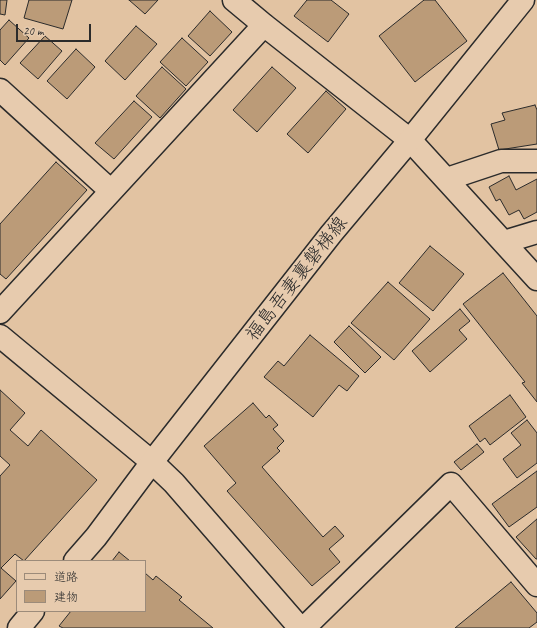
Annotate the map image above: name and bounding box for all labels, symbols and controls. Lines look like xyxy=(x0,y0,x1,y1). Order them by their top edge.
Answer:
scale bar xyxy=(18,16,93,42)
text: 20 m xyxy=(23,23,43,39)
street label: 福島吾妻裏磐梯線 xyxy=(241,212,353,346)
legend xyxy=(16,560,146,612)
text: 道路 xyxy=(54,569,78,585)
text: 建物 xyxy=(54,589,78,605)

